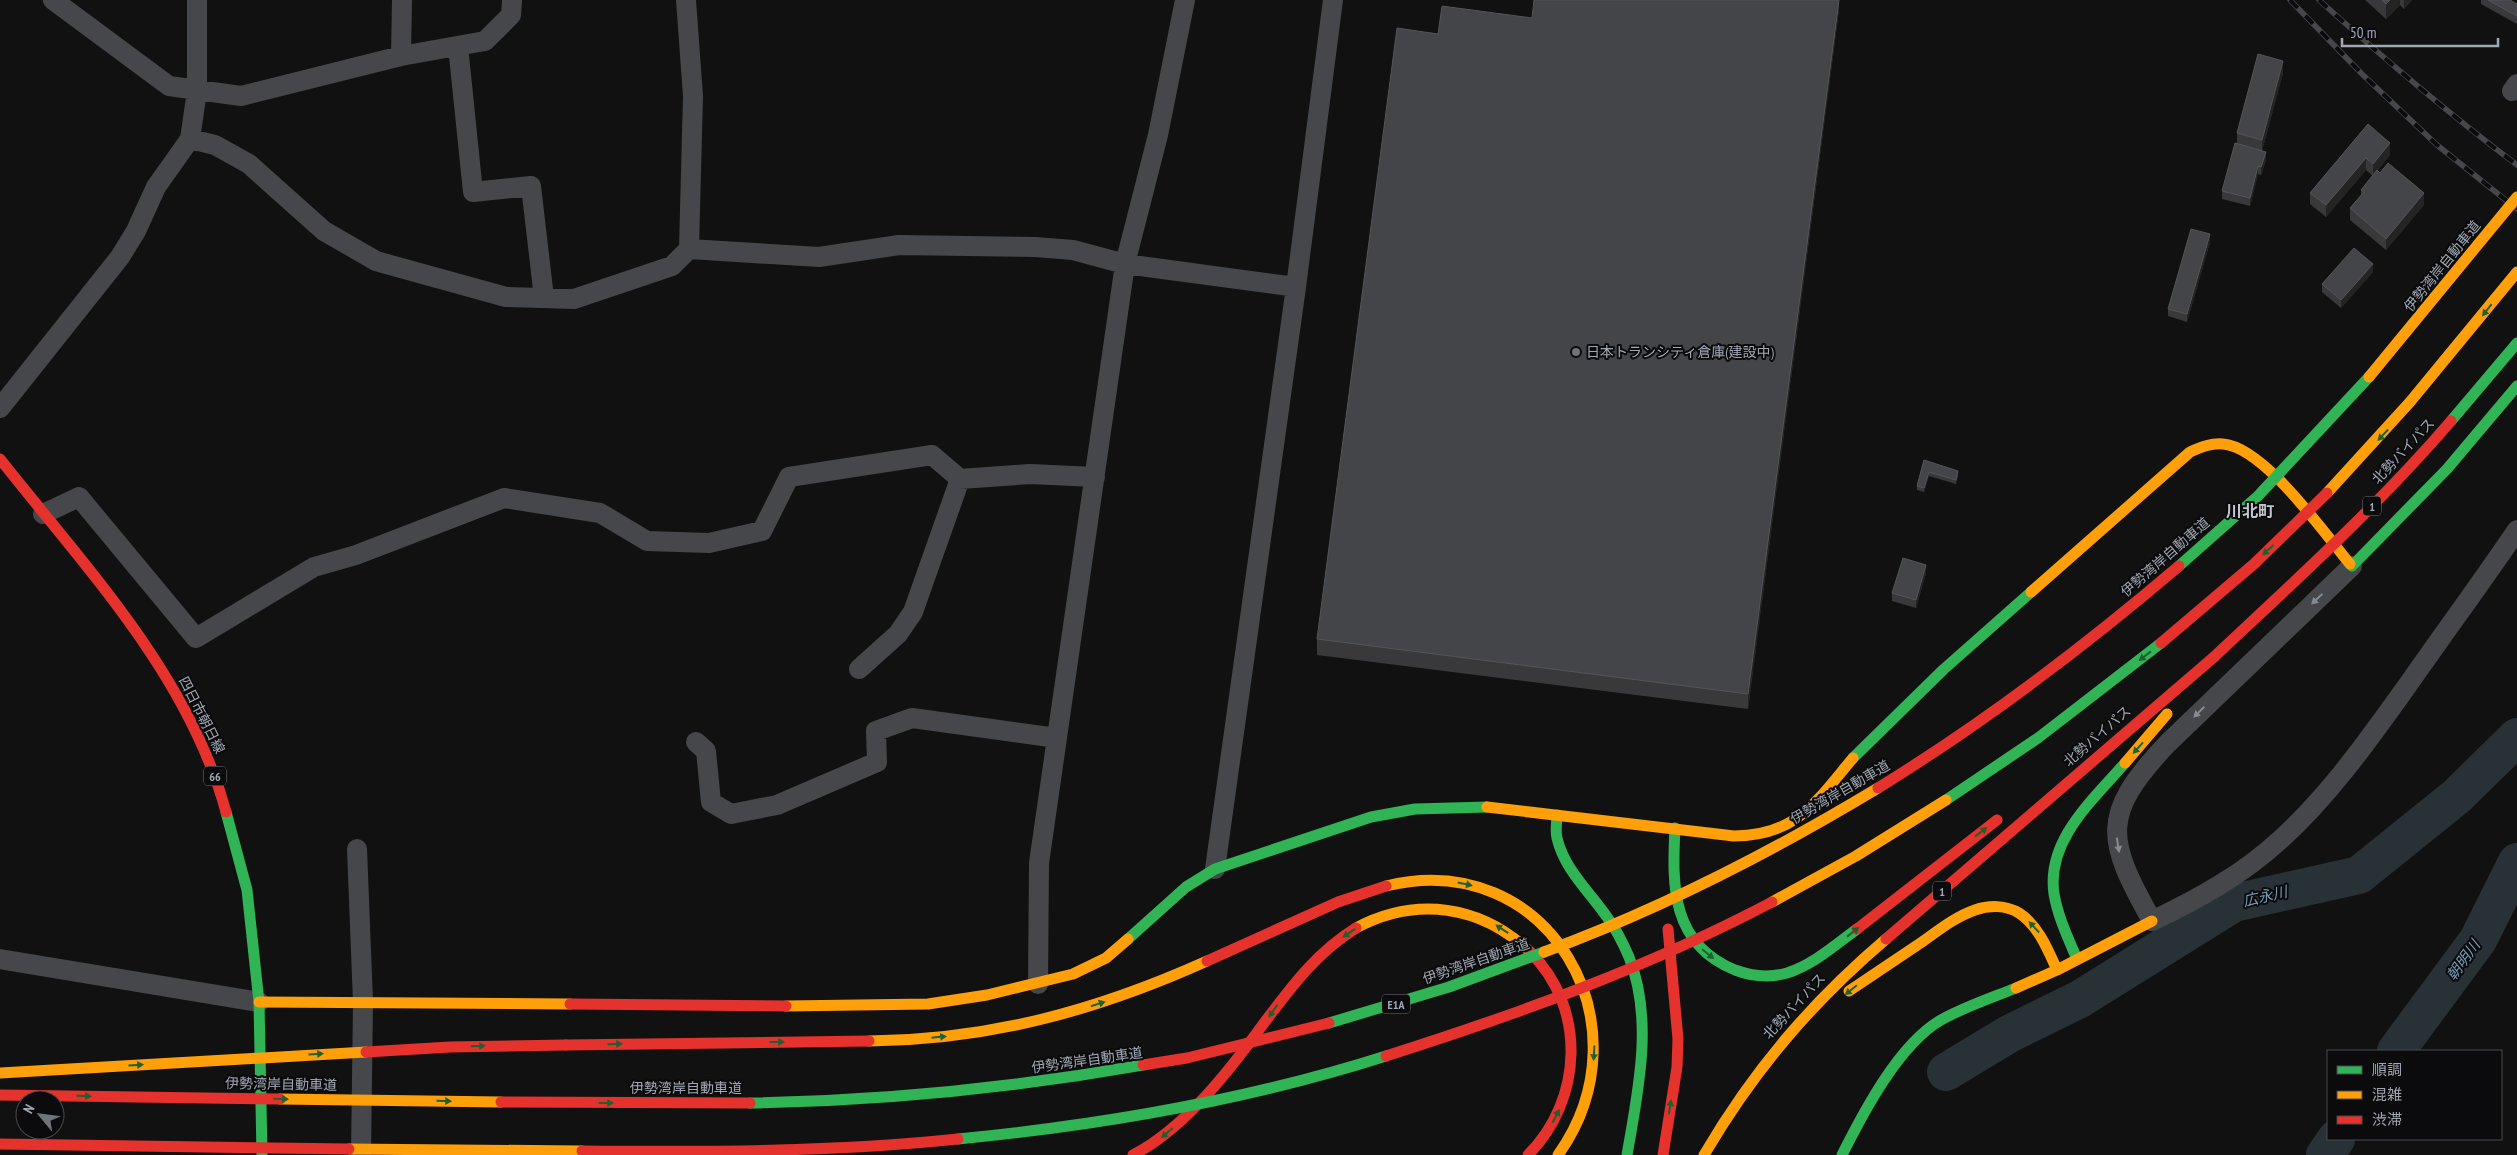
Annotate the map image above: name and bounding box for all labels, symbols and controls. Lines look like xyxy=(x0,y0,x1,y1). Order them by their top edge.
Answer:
scale bar xyxy=(2342,15,2498,47)
text: 50 m xyxy=(2350,23,2376,42)
street label: 伊勢湾岸自動車道 xyxy=(2400,217,2484,315)
one-way arrow xyxy=(2482,303,2493,316)
place label: 日本トランシティ倉庫(建設中) xyxy=(1586,343,1774,361)
marker: 日本トランシティ倉庫(建設中) xyxy=(1570,346,1582,358)
street label: 北勢バイパス xyxy=(2368,414,2438,488)
one-way arrow xyxy=(2377,428,2389,440)
road number: 1 xyxy=(2363,496,2381,516)
district label: 川北町 xyxy=(2226,501,2274,521)
street label: 伊勢湾岸自動車道 xyxy=(2117,513,2213,601)
one-way arrow xyxy=(2263,544,2275,556)
one-way arrow xyxy=(2311,593,2323,605)
one-way arrow xyxy=(2139,650,2152,661)
street label: 四日市朝日線 xyxy=(175,673,229,757)
street label: 北勢バイパス xyxy=(2059,702,2135,770)
one-way arrow xyxy=(2194,706,2206,718)
one-way arrow xyxy=(2132,741,2143,754)
street label: 伊勢湾岸自動車道 xyxy=(1787,756,1893,828)
road number: 66 xyxy=(204,766,226,786)
one-way arrow xyxy=(1974,827,1987,838)
one-way arrow xyxy=(2114,837,2122,853)
one-way arrow xyxy=(1457,880,1472,888)
road number: 1 xyxy=(1933,881,1951,900)
water label: 広永川 xyxy=(2241,881,2291,910)
one-way arrow xyxy=(2028,922,2040,934)
one-way arrow xyxy=(1495,924,1508,934)
one-way arrow xyxy=(1846,927,1860,937)
one-way arrow xyxy=(1342,928,1355,937)
street label: 伊勢湾岸自動車道 xyxy=(1420,934,1532,988)
water label: 朝明川 xyxy=(2442,935,2485,984)
one-way arrow xyxy=(1701,948,1714,959)
street label: 北勢バイパス xyxy=(1759,969,1829,1043)
one-way arrow xyxy=(1845,984,1858,995)
road number: E1A xyxy=(1382,994,1410,1014)
one-way arrow xyxy=(1091,1000,1106,1008)
one-way arrow xyxy=(1268,1004,1278,1018)
one-way arrow xyxy=(932,1033,948,1041)
one-way arrow xyxy=(769,1038,785,1046)
one-way arrow xyxy=(607,1040,623,1048)
one-way arrow xyxy=(470,1042,486,1050)
street label: 伊勢湾岸自動車道 xyxy=(1030,1043,1144,1077)
one-way arrow xyxy=(1590,1046,1598,1062)
one-way arrow xyxy=(308,1050,324,1058)
legend xyxy=(2327,1050,2502,1140)
one-way arrow xyxy=(128,1060,144,1068)
text: 順調 xyxy=(2372,1060,2402,1079)
street label: 伊勢湾岸自動車道 xyxy=(225,1074,337,1094)
street label: 伊勢湾岸自動車道 xyxy=(630,1079,742,1097)
text: 混雑 xyxy=(2372,1085,2402,1104)
north arrow xyxy=(15,1090,65,1140)
one-way arrow xyxy=(76,1092,92,1100)
one-way arrow xyxy=(273,1095,289,1103)
one-way arrow xyxy=(436,1097,452,1105)
one-way arrow xyxy=(1666,1098,1674,1114)
one-way arrow xyxy=(598,1099,614,1107)
text: N xyxy=(19,1101,38,1116)
one-way arrow xyxy=(1552,1109,1560,1123)
text: 渋滞 xyxy=(2372,1110,2402,1129)
one-way arrow xyxy=(1160,1128,1173,1139)

